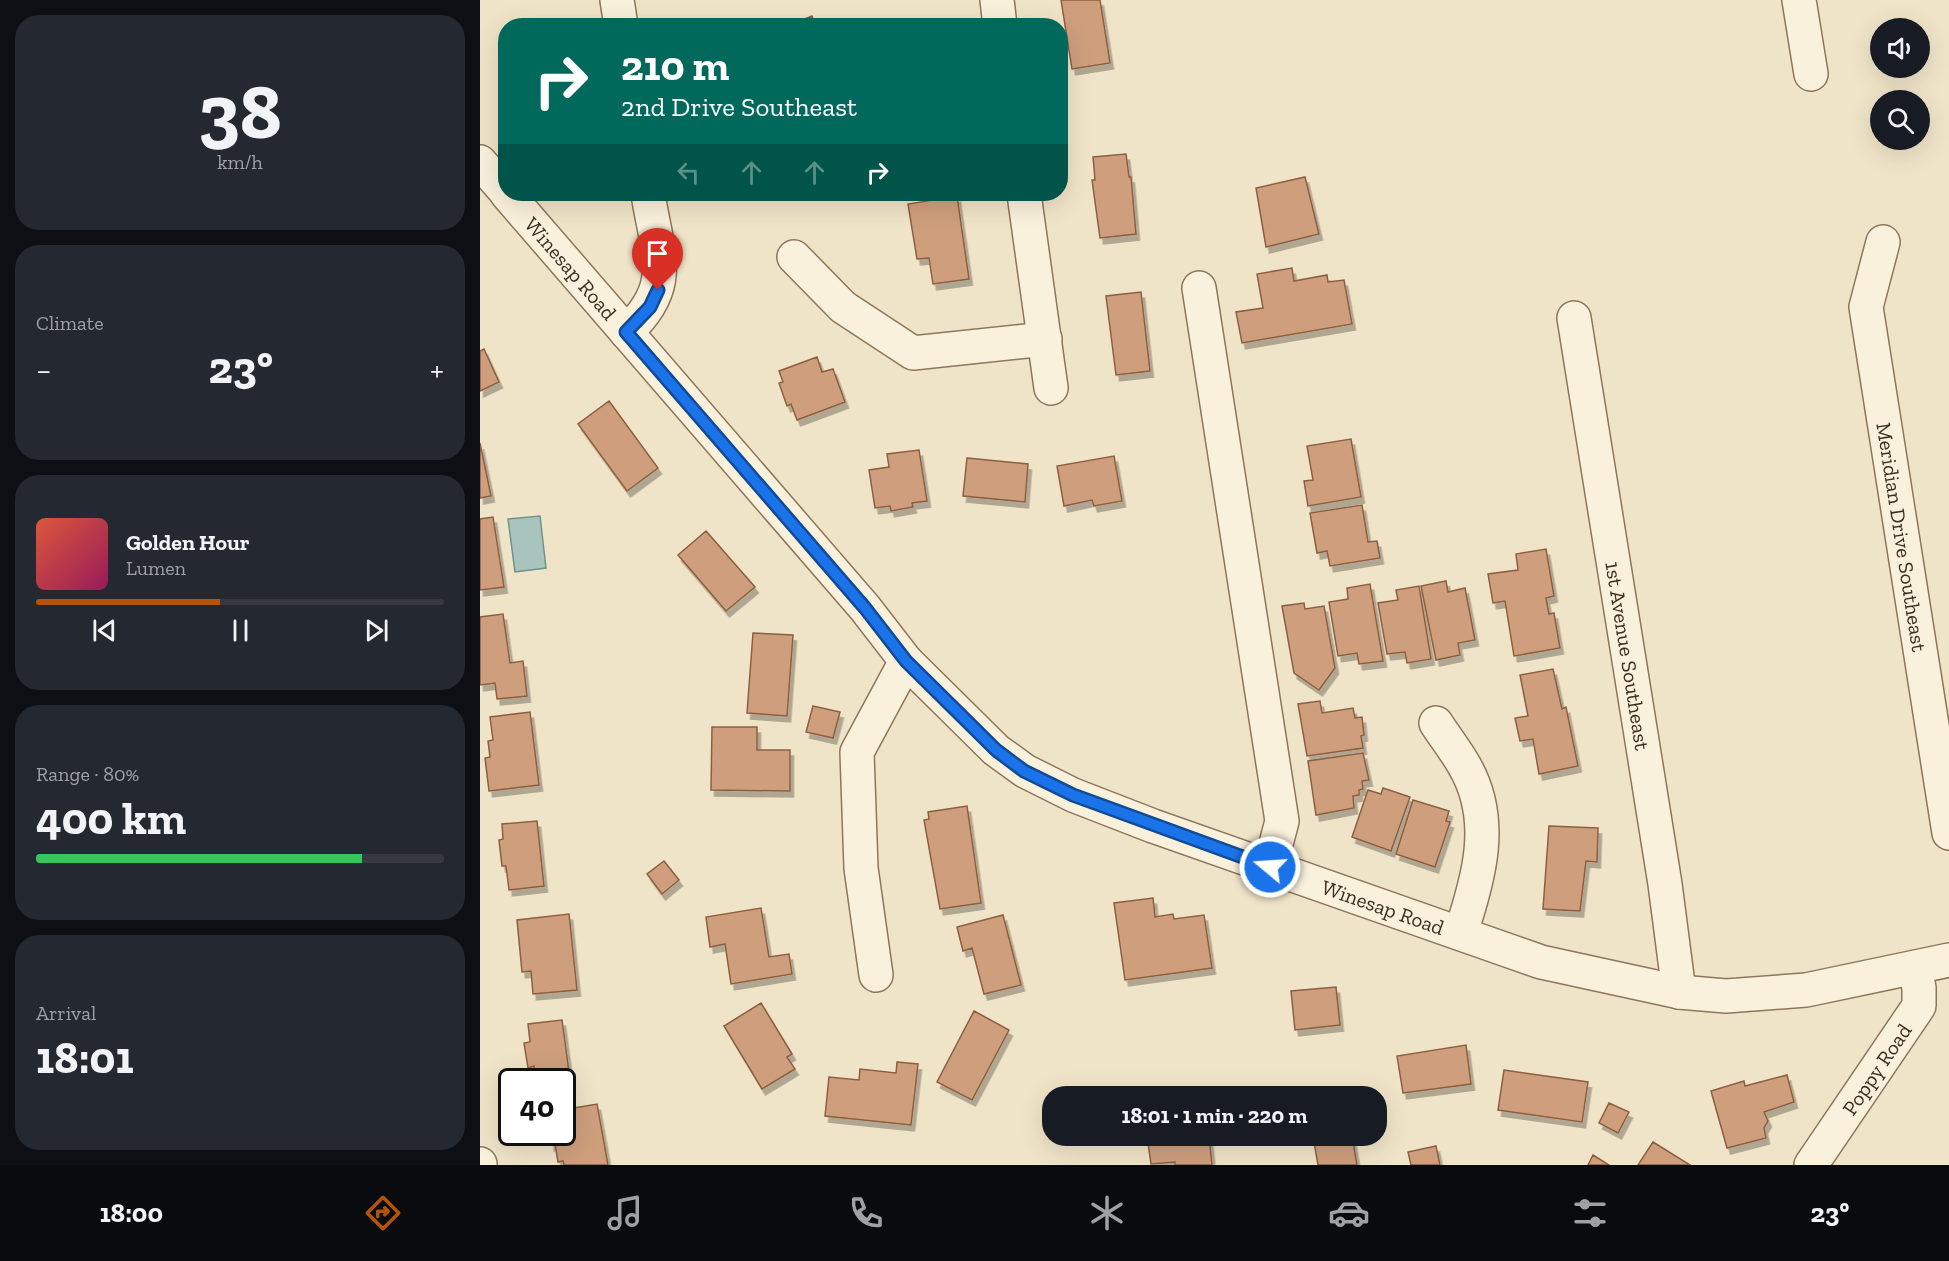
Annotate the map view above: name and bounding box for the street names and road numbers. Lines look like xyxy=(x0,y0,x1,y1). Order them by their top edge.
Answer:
street label: Winesap Road xyxy=(520,212,623,325)
street label: Meridian Drive Southeast xyxy=(1872,421,1933,654)
street label: 1st Avenue Southeast xyxy=(1601,559,1656,752)
street label: Winesap Road xyxy=(1319,874,1448,940)
street label: Poppy Road xyxy=(1836,1018,1916,1120)

